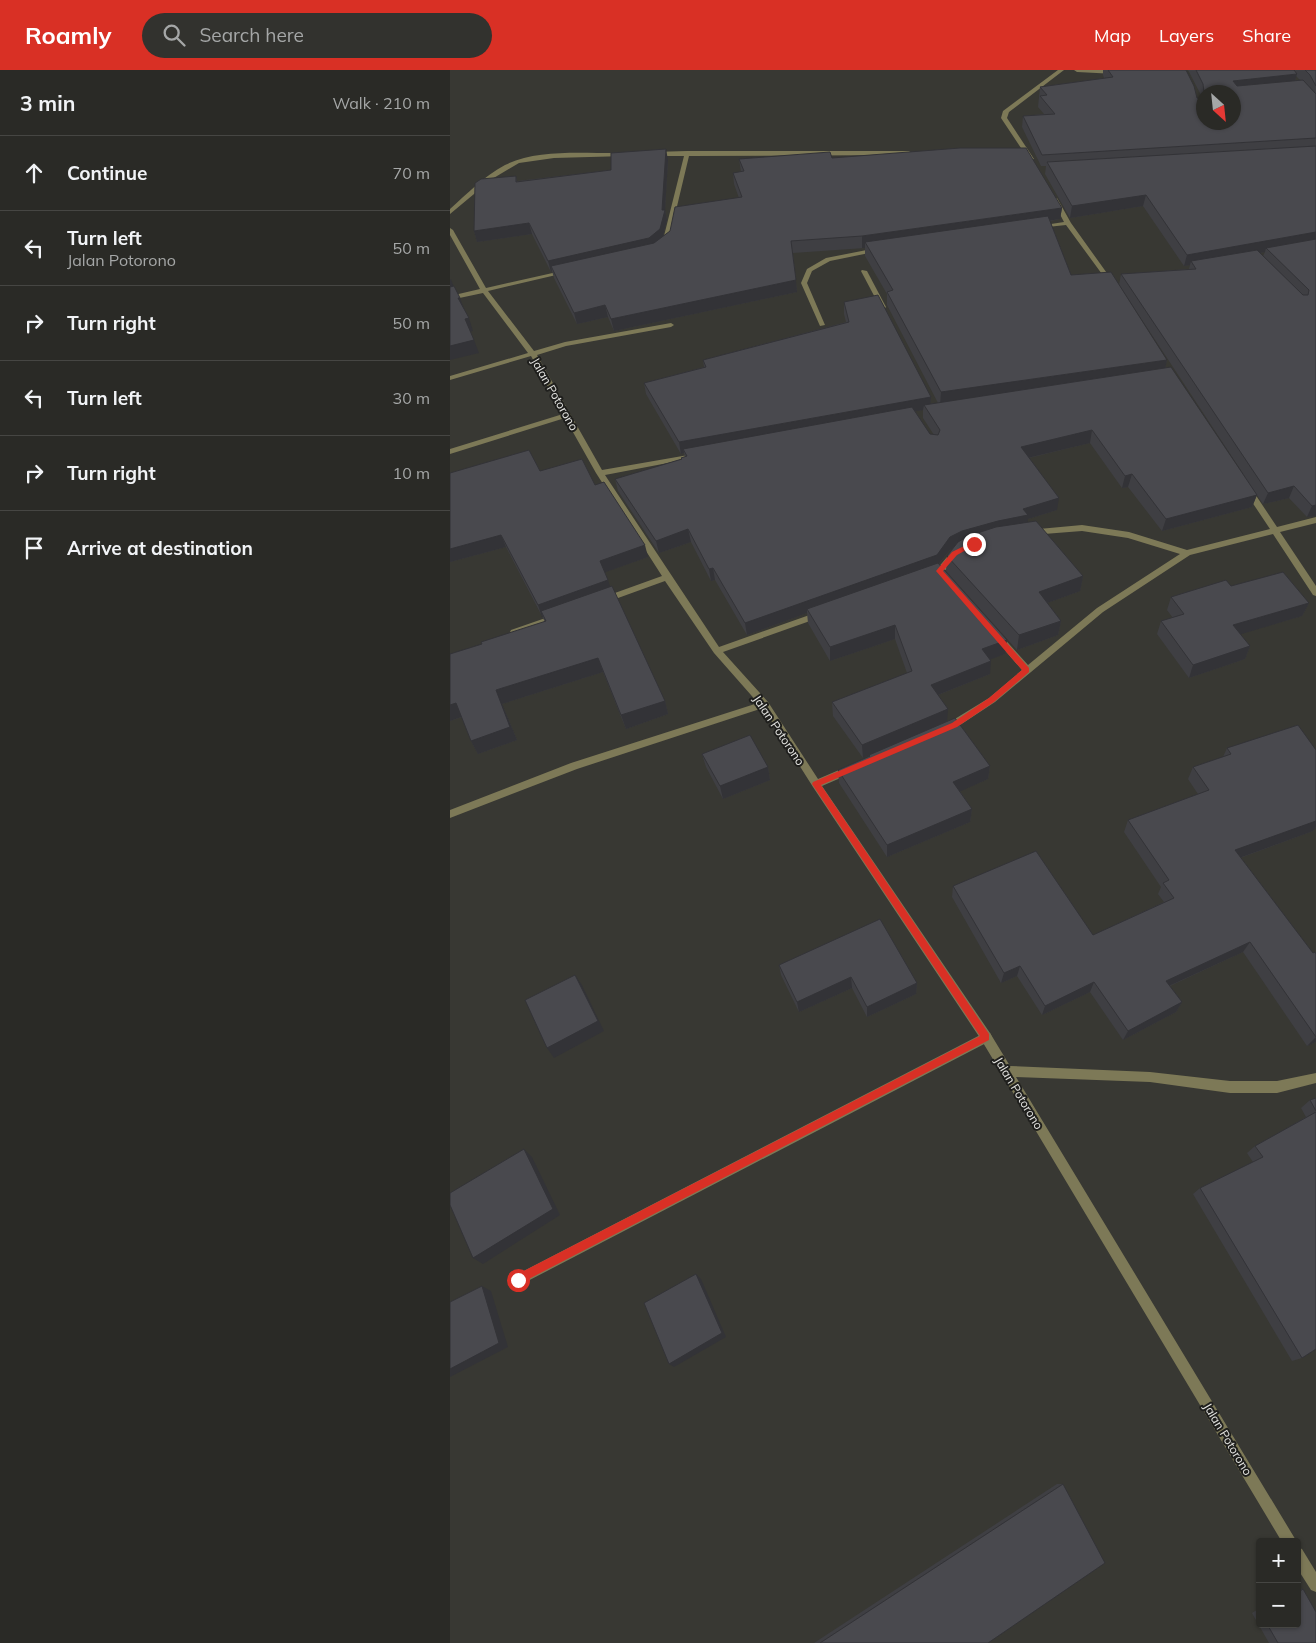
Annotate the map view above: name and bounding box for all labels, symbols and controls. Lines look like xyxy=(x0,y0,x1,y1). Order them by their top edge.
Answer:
search box xyxy=(142,13,492,58)
text: Roamly xyxy=(25,20,112,50)
icon: search xyxy=(160,21,188,49)
text: Search here xyxy=(200,23,304,47)
text: Map xyxy=(1094,24,1131,47)
text: Layers xyxy=(1159,24,1214,47)
text: Share xyxy=(1242,24,1291,47)
north arrow xyxy=(1196,85,1241,130)
text: 3 min xyxy=(20,90,75,116)
text: Walk · 210 m xyxy=(332,93,430,113)
icon: ahead xyxy=(20,159,48,187)
text: Continue xyxy=(67,161,147,185)
text: 70 m xyxy=(393,163,430,183)
text: Turn left xyxy=(67,226,142,250)
icon: left xyxy=(20,234,48,262)
text: 50 m xyxy=(393,238,430,258)
text: Jalan Potorono xyxy=(67,250,176,270)
icon: right xyxy=(20,309,48,337)
text: Turn right xyxy=(67,311,156,335)
text: 50 m xyxy=(393,313,430,333)
street label: Jalan Potorono xyxy=(528,355,582,433)
icon: left xyxy=(20,384,48,412)
text: Turn left xyxy=(67,386,142,410)
text: 30 m xyxy=(393,388,430,408)
icon: right xyxy=(20,459,48,487)
text: Turn right xyxy=(67,461,156,485)
text: 10 m xyxy=(393,463,430,483)
route end xyxy=(963,533,986,556)
icon: arrive xyxy=(20,534,48,562)
text: Arrive at destination xyxy=(67,536,253,560)
street label: Jalan Potorono xyxy=(750,692,808,768)
street label: Jalan Potorono xyxy=(992,1054,1047,1132)
route start xyxy=(507,1269,530,1292)
street label: Jalan Potorono xyxy=(1201,1400,1256,1478)
map controls xyxy=(1256,1538,1301,1628)
button: + xyxy=(1256,1538,1301,1583)
button: − xyxy=(1256,1583,1301,1628)

